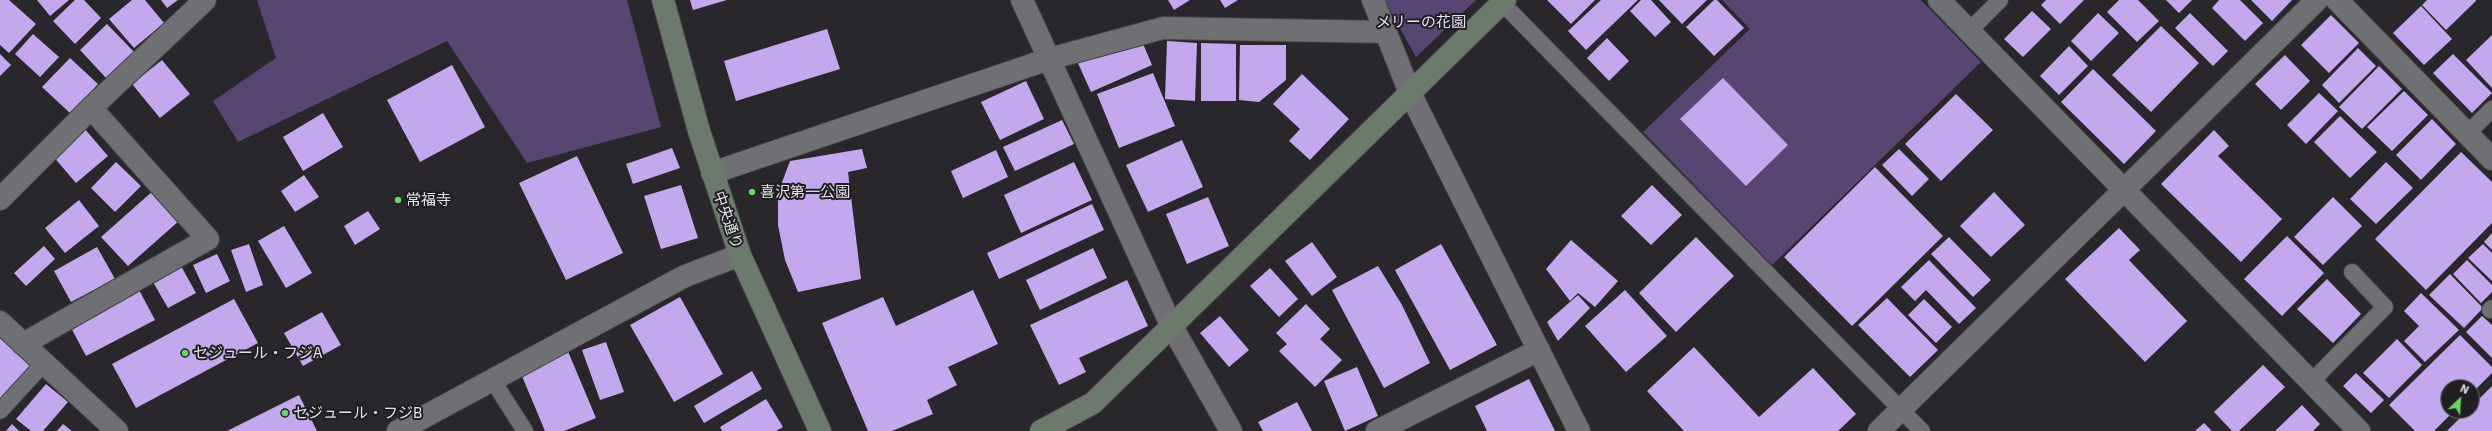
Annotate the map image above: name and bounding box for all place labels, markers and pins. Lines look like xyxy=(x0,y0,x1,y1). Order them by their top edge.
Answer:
place label: 喜沢第一公園 xyxy=(760,183,850,201)
marker: 喜沢第一公園 xyxy=(747,187,757,197)
place label: 常福寺 xyxy=(406,191,451,209)
marker: 常福寺 xyxy=(393,195,403,205)
place label: セジュール・フジA xyxy=(193,344,322,362)
marker: セジュール・フジA xyxy=(180,348,190,358)
place label: セジュール・フジB xyxy=(293,404,422,422)
marker: セジュール・フジB xyxy=(280,408,290,418)

